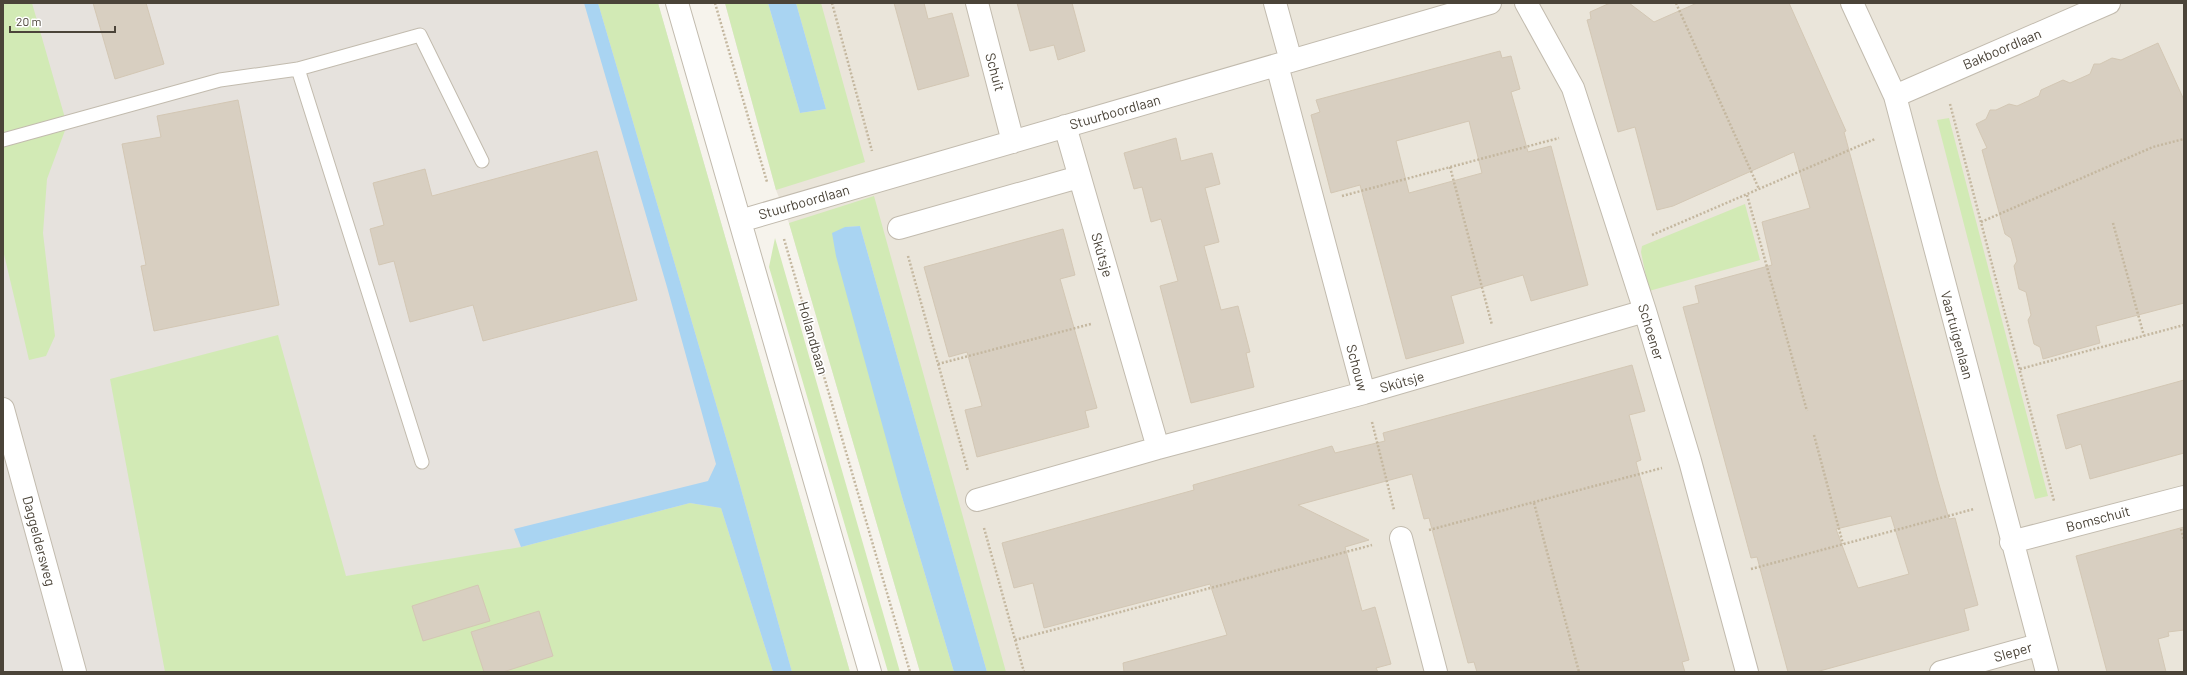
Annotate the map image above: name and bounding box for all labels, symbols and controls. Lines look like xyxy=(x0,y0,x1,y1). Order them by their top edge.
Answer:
scale bar xyxy=(10,8,115,34)
text: 20 m xyxy=(16,14,42,28)
street label: Bakboordlaan xyxy=(1960,24,2044,73)
street label: Schuit xyxy=(982,51,1009,93)
street label: Stuurboordlaan xyxy=(1067,90,1162,133)
street label: Stuurboordlaan xyxy=(756,180,851,223)
street label: Skûtsje xyxy=(1088,231,1117,279)
street label: Vaartuigenlaan xyxy=(1938,289,1977,381)
street label: Hollandbaan xyxy=(795,299,832,376)
street label: Schoener xyxy=(1635,302,1668,362)
street label: Schouw xyxy=(1343,342,1372,393)
street label: Skûtsje xyxy=(1378,367,1426,396)
street label: Daggeldersweg xyxy=(19,494,60,588)
street label: Bomschuit xyxy=(2064,502,2132,535)
street label: Sleper xyxy=(1992,638,2034,665)

